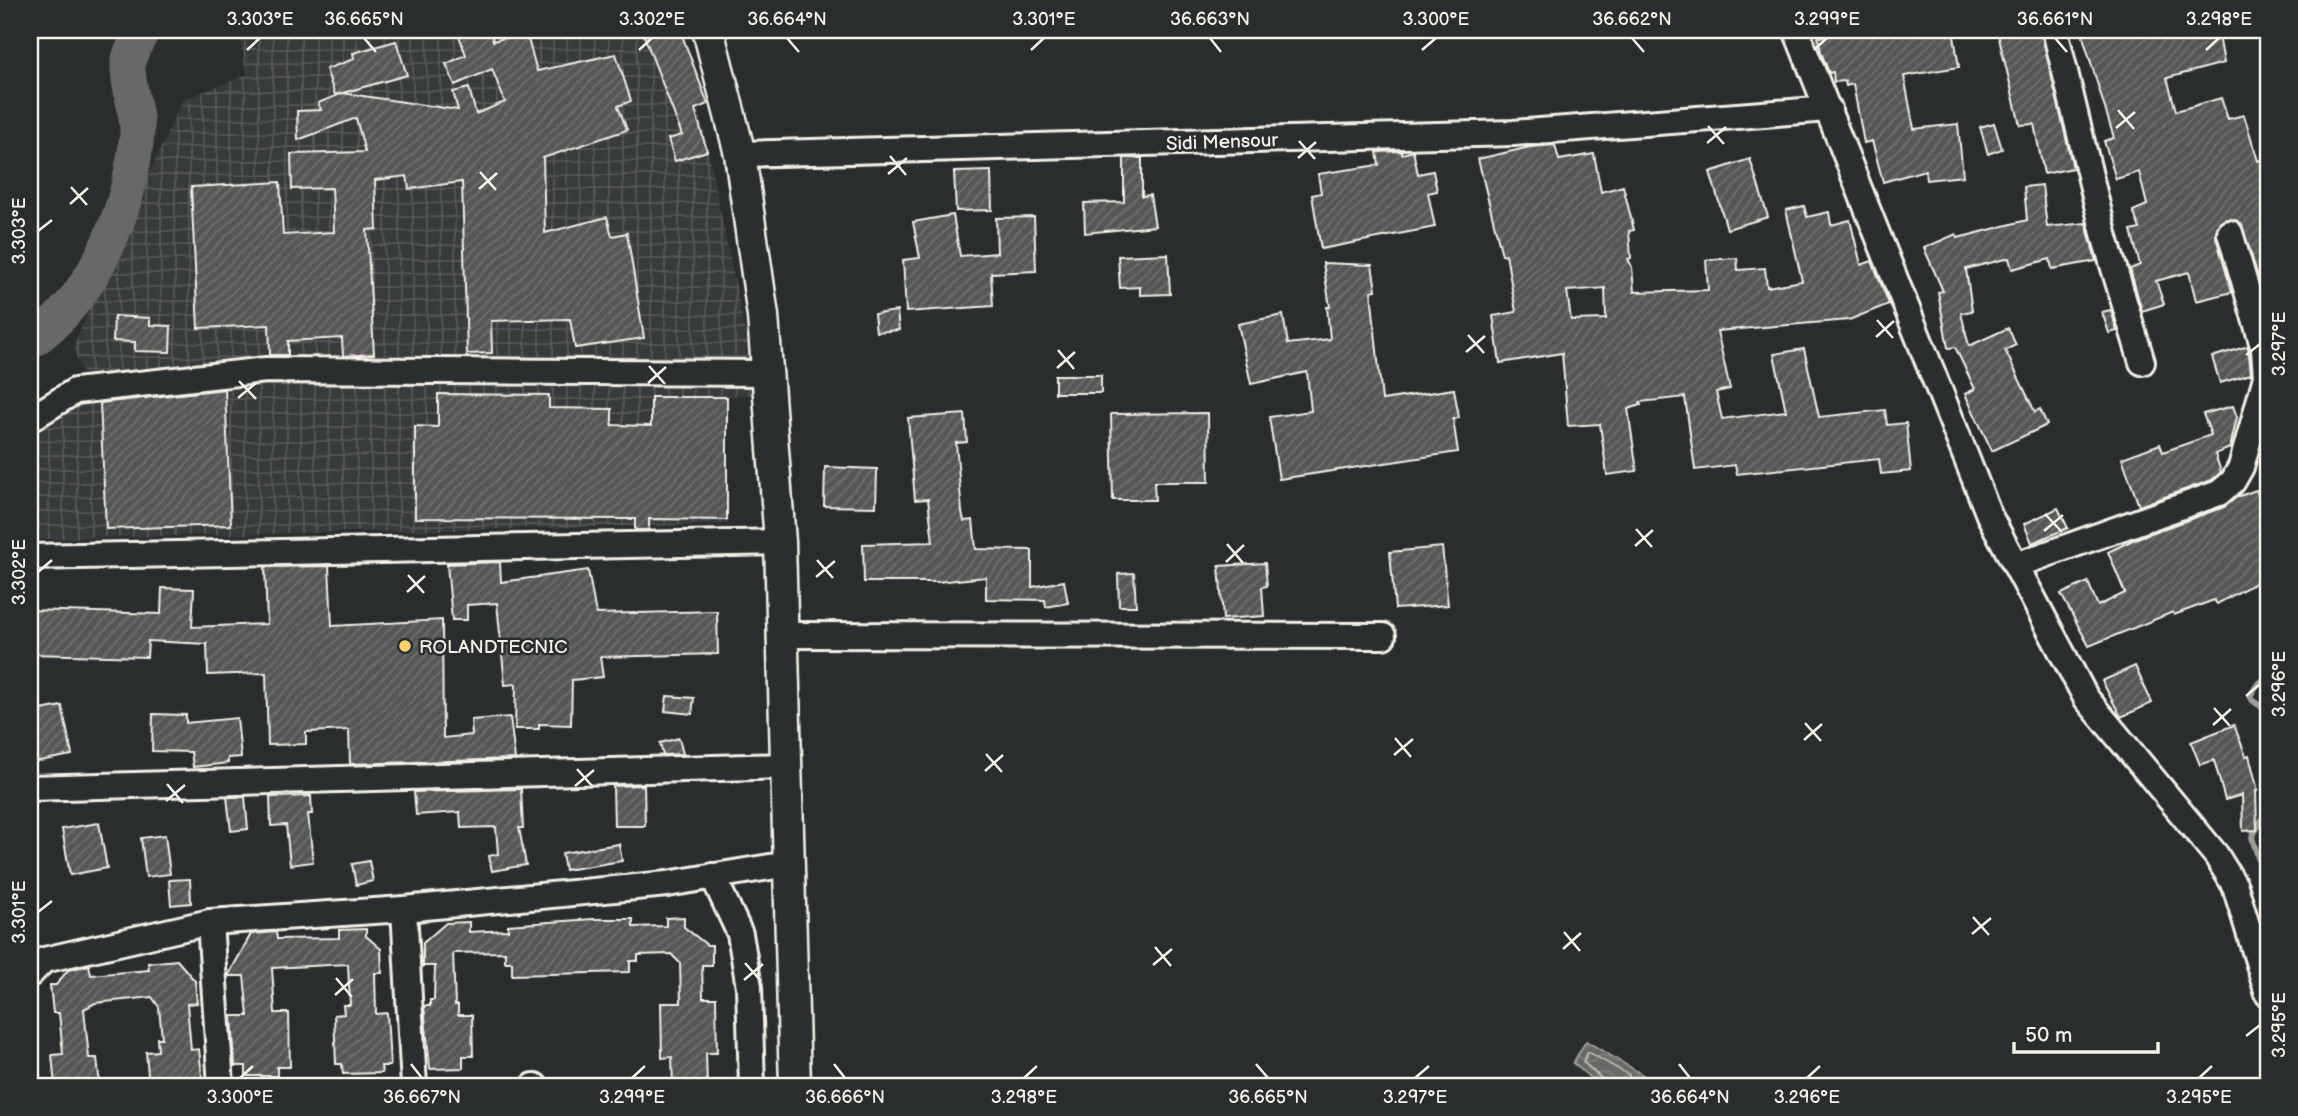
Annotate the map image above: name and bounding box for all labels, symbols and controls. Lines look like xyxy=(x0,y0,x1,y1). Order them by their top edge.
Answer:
text: 3.303°E xyxy=(226,9,294,30)
text: 36.665°N xyxy=(324,9,404,30)
text: 3.302°E xyxy=(619,9,685,30)
text: 36.664°N xyxy=(747,9,827,30)
text: 3.301°E xyxy=(1012,9,1076,30)
text: 36.663°N xyxy=(1170,9,1250,30)
text: 3.300°E xyxy=(1403,9,1470,30)
text: 36.662°N xyxy=(1592,9,1672,30)
text: 3.299°E xyxy=(1794,9,1860,30)
text: 36.661°N xyxy=(2017,9,2093,30)
text: 3.298°E xyxy=(2186,9,2252,30)
street label: Sidi Mensour xyxy=(1166,129,1280,156)
text: 3.303°E xyxy=(9,197,30,265)
text: 3.297°E xyxy=(2269,312,2290,376)
text: 3.302°E xyxy=(9,539,30,605)
place label: ROLANDTECNIC xyxy=(419,636,568,659)
marker: ROLANDTECNIC xyxy=(397,638,413,654)
text: 3.296°E xyxy=(2269,651,2290,717)
text: 3.301°E xyxy=(9,880,30,944)
text: 3.295°E xyxy=(2269,992,2290,1058)
scale bar xyxy=(2014,1011,2158,1055)
text: 50 m xyxy=(2025,1023,2072,1048)
text: 3.300°E xyxy=(207,1087,274,1108)
text: 36.667°N xyxy=(383,1087,461,1108)
text: 3.299°E xyxy=(599,1087,665,1108)
text: 36.666°N xyxy=(805,1087,885,1108)
text: 3.298°E xyxy=(991,1087,1057,1108)
text: 36.665°N xyxy=(1228,1087,1308,1108)
text: 3.297°E xyxy=(1383,1087,1447,1108)
text: 36.664°N xyxy=(1650,1087,1730,1108)
text: 3.296°E xyxy=(1774,1087,1840,1108)
text: 3.295°E xyxy=(2166,1087,2232,1108)

